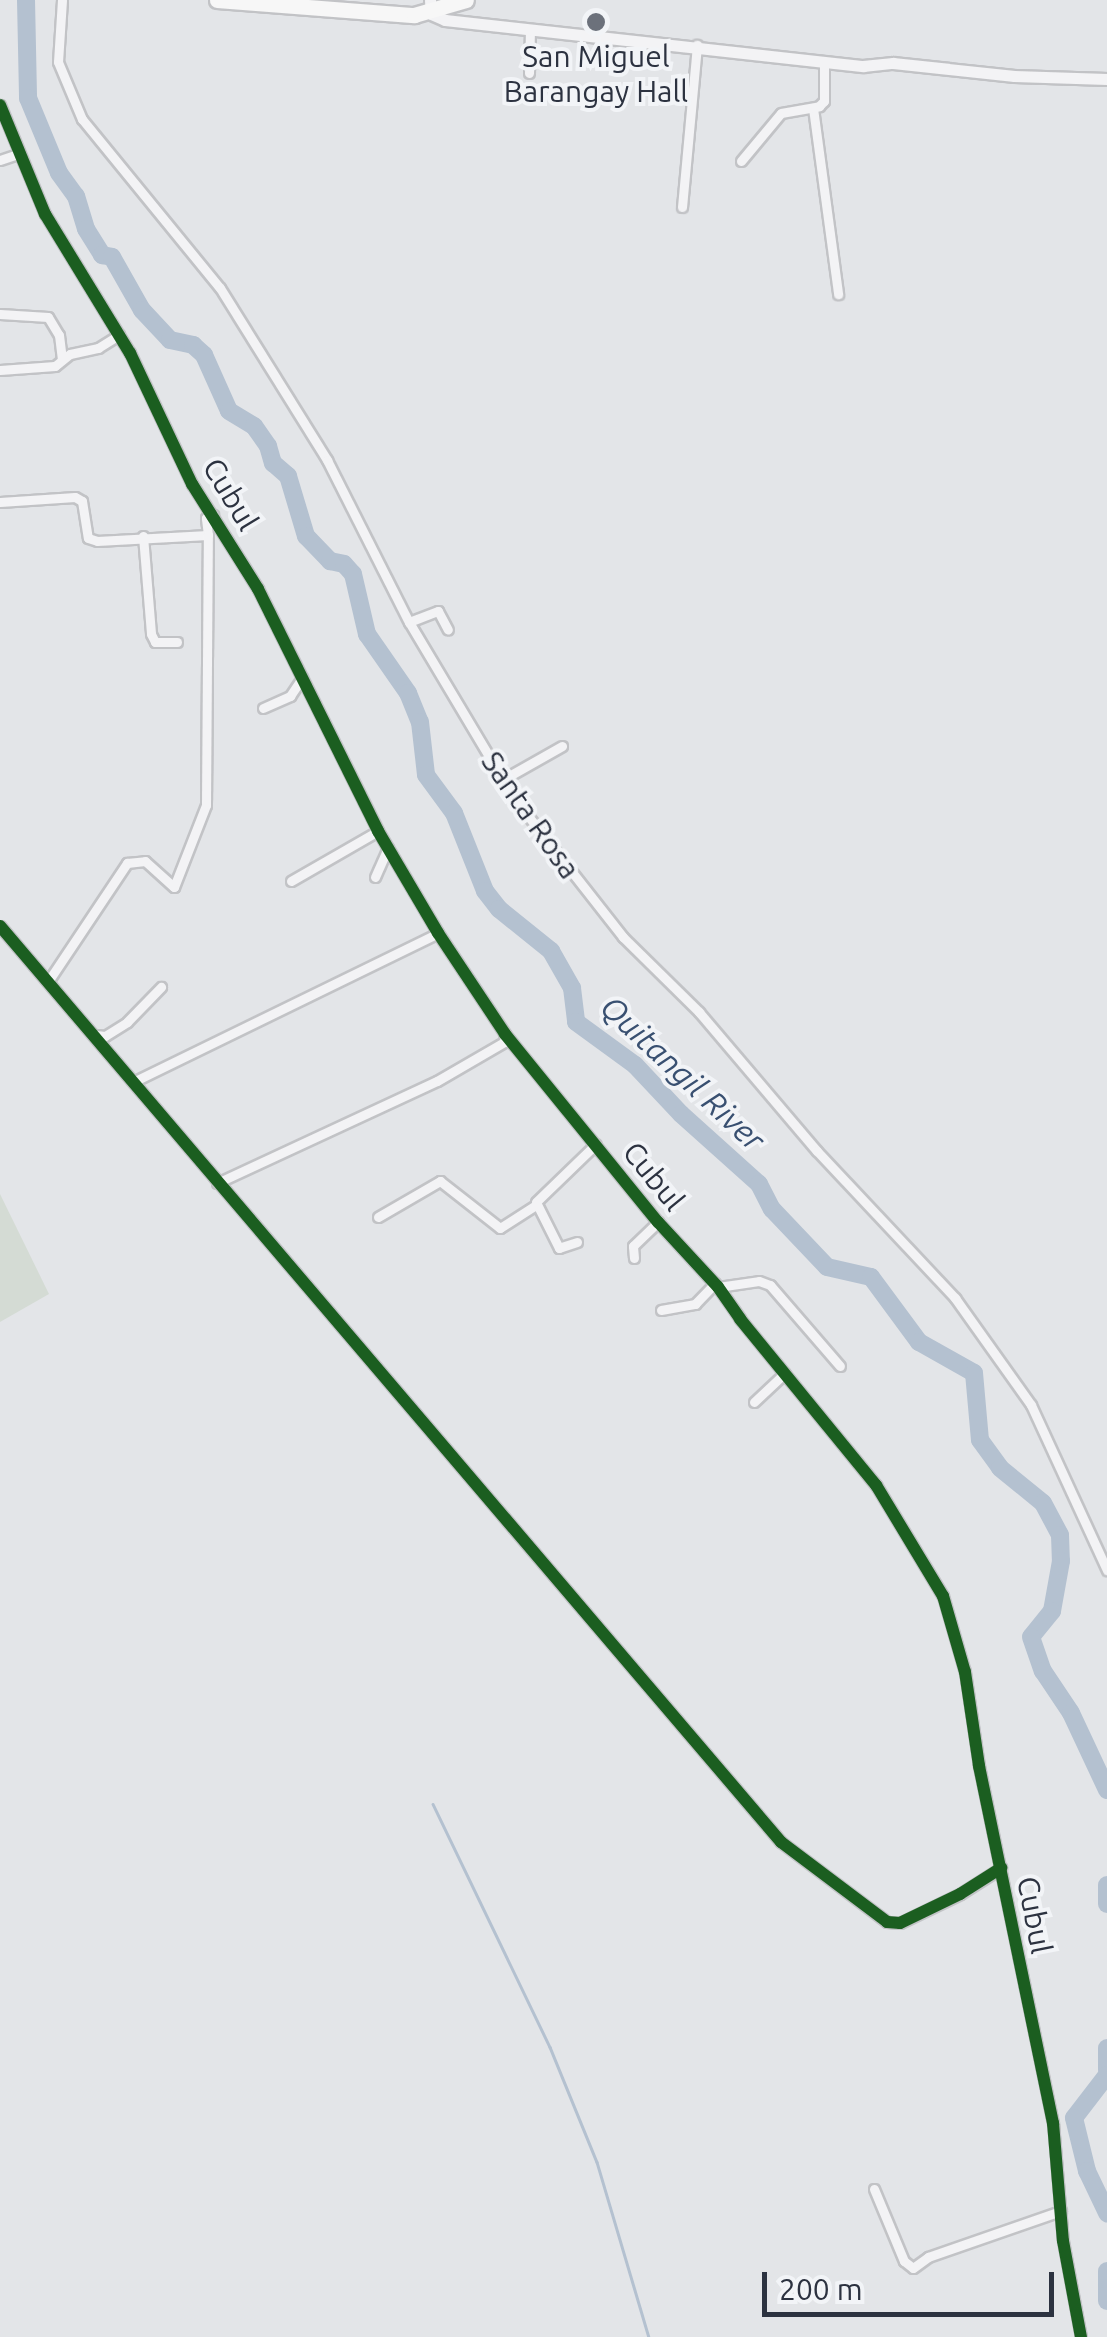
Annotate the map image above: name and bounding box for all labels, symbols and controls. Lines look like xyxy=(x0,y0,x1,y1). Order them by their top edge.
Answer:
marker: San Miguel Barangay Hall xyxy=(585,11,607,33)
place label: San Miguel Barangay Hall xyxy=(504,38,688,108)
street label: Cubul xyxy=(196,451,266,537)
street label: Santa Rosa xyxy=(474,744,588,886)
water label: Quitangil River xyxy=(593,987,773,1159)
street label: Cubul xyxy=(616,1134,692,1218)
street label: Cubul xyxy=(1010,1873,1060,1957)
scale bar xyxy=(767,2252,1060,2314)
text: 200 m xyxy=(779,2272,863,2306)

